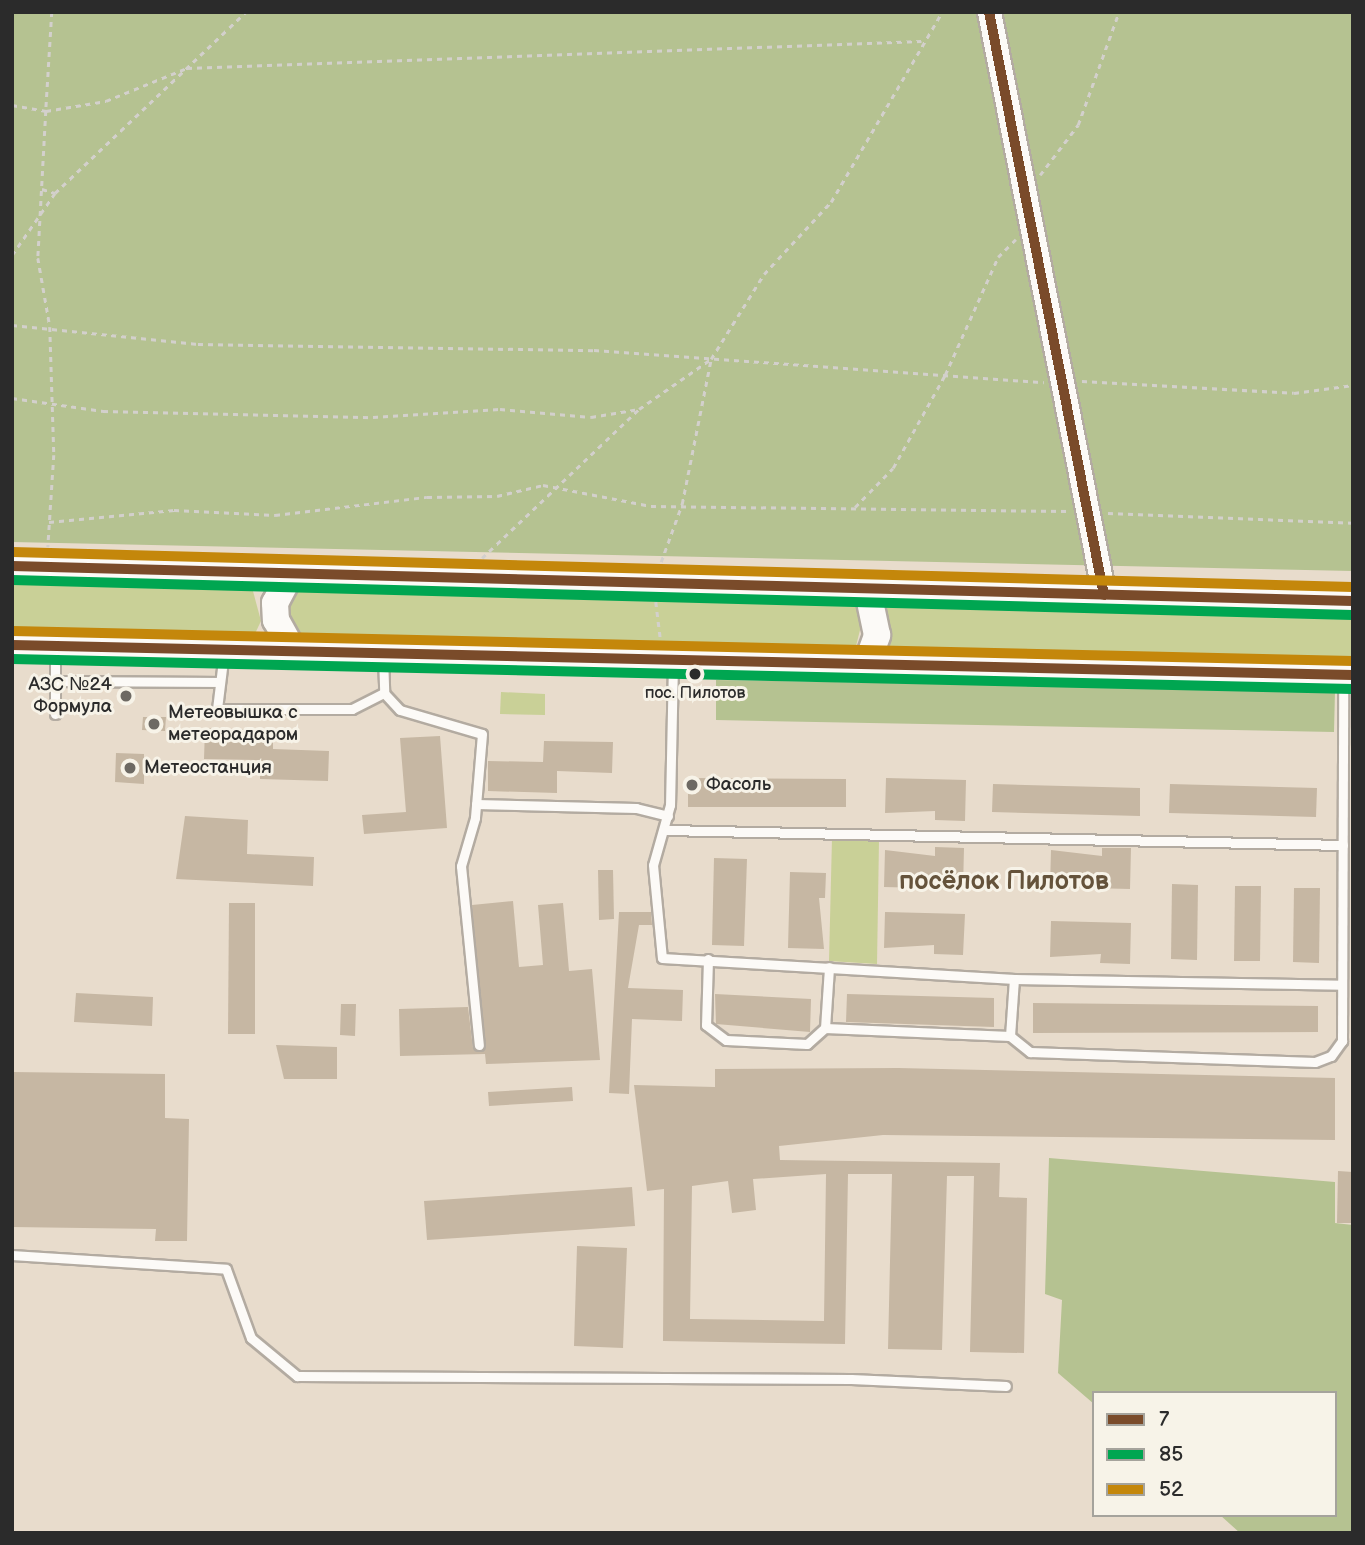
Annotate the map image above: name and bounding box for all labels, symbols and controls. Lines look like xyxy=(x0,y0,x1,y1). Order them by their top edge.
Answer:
marker: пос. Пилотов xyxy=(688,667,702,681)
place label: АЗС №24 Формула xyxy=(28,674,112,718)
place label: пос. Пилотов xyxy=(645,684,745,704)
marker: АЗС №24 Формула xyxy=(118,688,134,704)
place label: Метеовышка с метеорадаром xyxy=(168,702,298,746)
marker: Метеовышка с метеорадаром xyxy=(146,716,162,732)
place label: Метеостанция xyxy=(144,757,272,779)
marker: Метеостанция xyxy=(122,760,138,776)
place label: Фасоль xyxy=(706,774,771,796)
marker: Фасоль xyxy=(684,777,700,793)
district label: посёлок Пилотов xyxy=(899,866,1109,898)
legend xyxy=(1092,1391,1337,1517)
text: 7 xyxy=(1159,1407,1169,1432)
text: 85 xyxy=(1159,1442,1183,1467)
text: 52 xyxy=(1159,1477,1183,1502)

